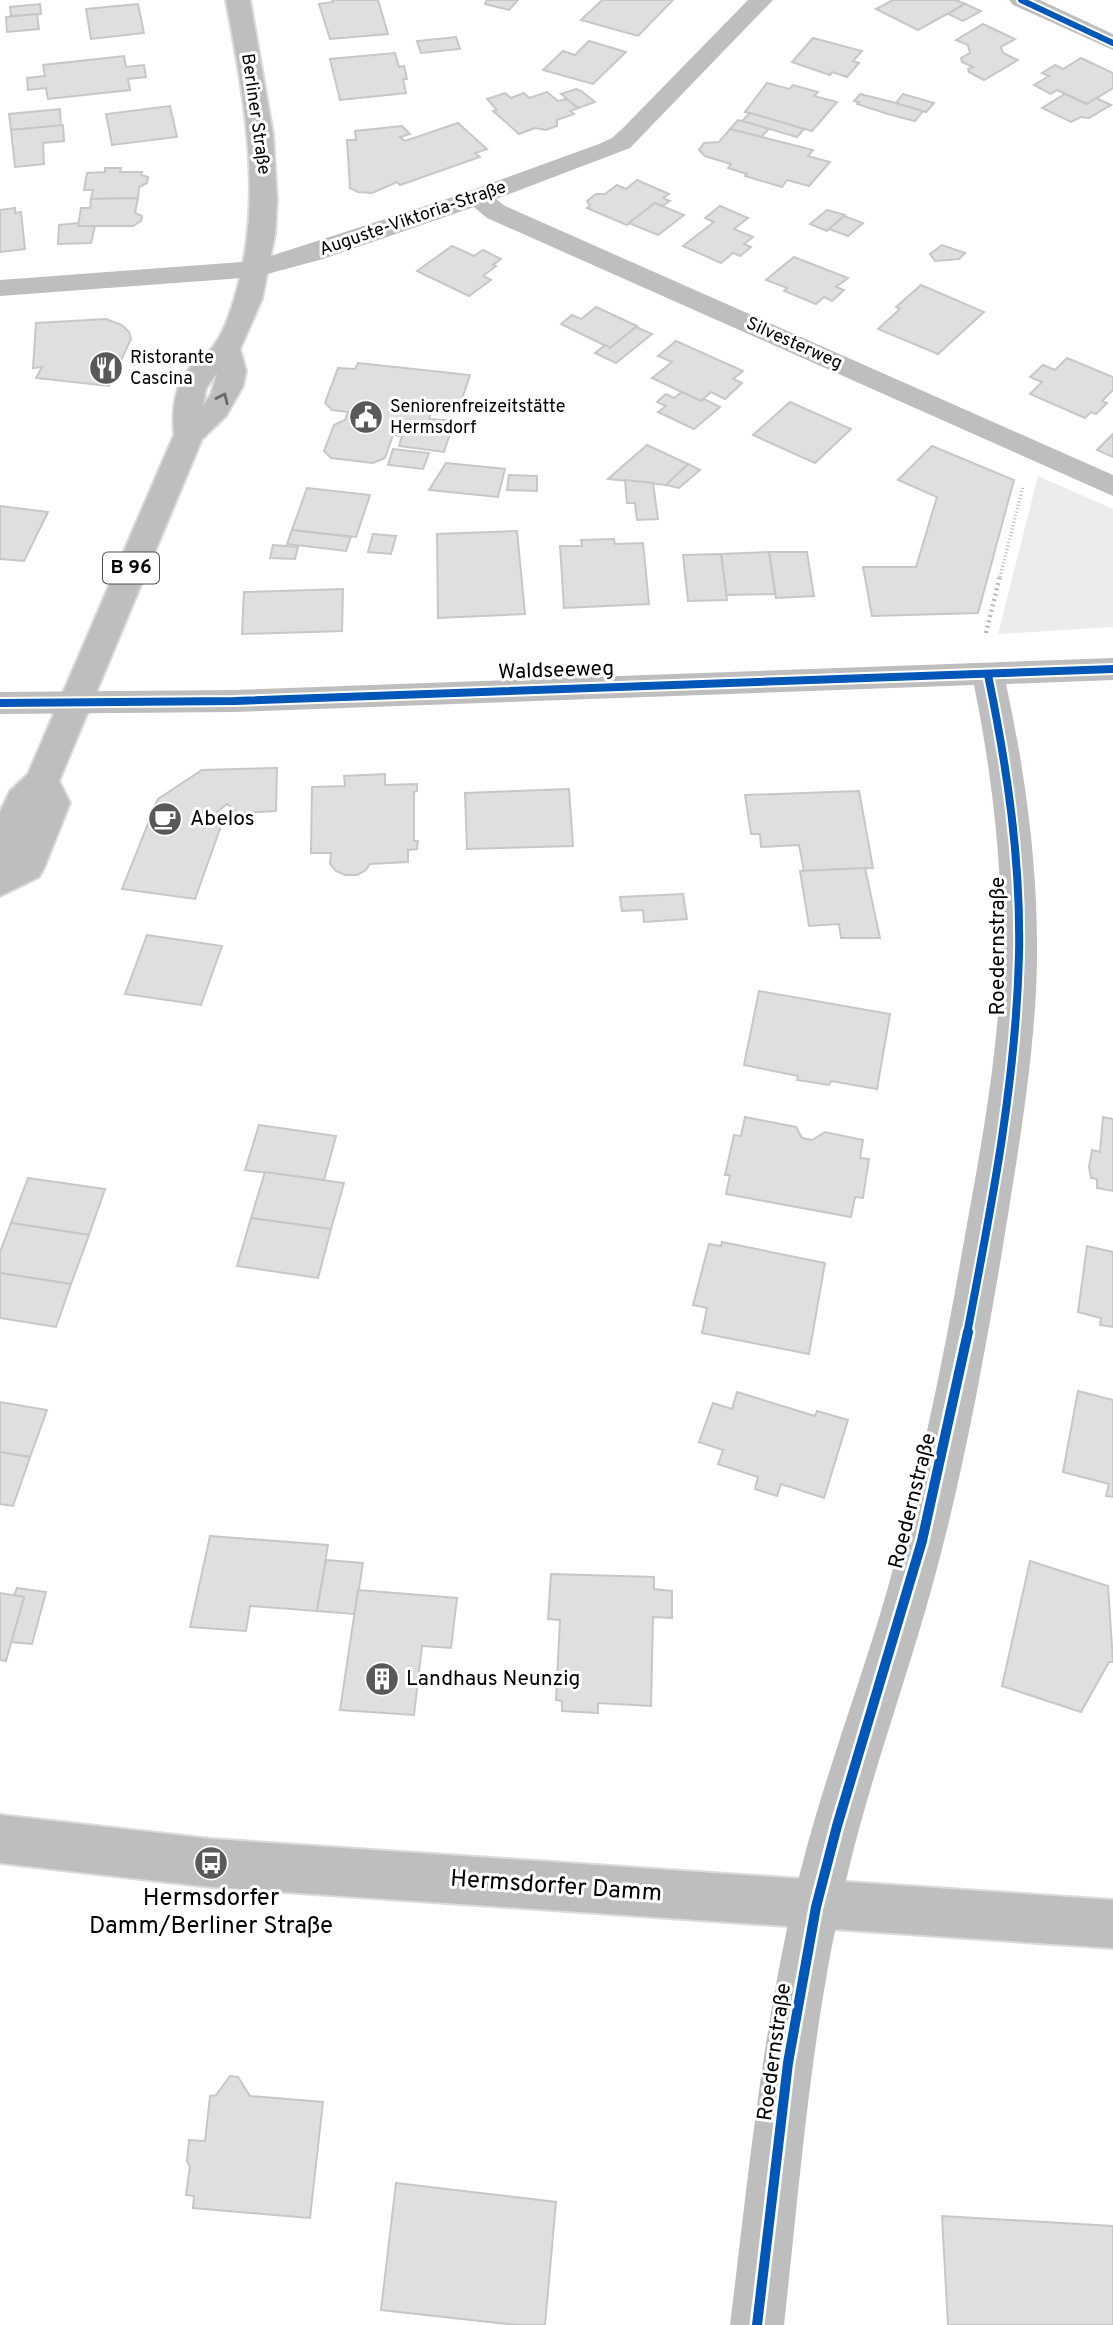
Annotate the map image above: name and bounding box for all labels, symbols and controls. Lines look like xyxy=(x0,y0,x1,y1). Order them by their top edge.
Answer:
street label: Berliner Straße xyxy=(235,52,275,176)
street label: Auguste-Viktoria-Straße xyxy=(317,176,509,262)
street label: Silvesterweg xyxy=(742,312,846,376)
place label: Ristorante Cascina xyxy=(130,347,214,391)
restaurant icon: Ristorante Cascina xyxy=(87,349,125,387)
one-way arrow xyxy=(214,393,228,405)
place label: Seniorenfreizeitstätte Hermsdorf xyxy=(390,396,565,440)
public building icon: Seniorenfreizeitstätte Hermsdorf xyxy=(347,398,385,436)
road number: B 96 xyxy=(103,552,159,583)
street label: Waldseeweg xyxy=(497,655,615,687)
cafe icon: Abelos xyxy=(146,800,184,838)
place label: Abelos xyxy=(190,806,255,833)
street label: Roedernstraße xyxy=(985,877,1012,1015)
street label: Roedernstraße xyxy=(883,1430,943,1572)
building icon: Landhaus Neunzig xyxy=(363,1660,401,1698)
place label: Landhaus Neunzig xyxy=(406,1666,580,1693)
bus stop icon: Hermsdorfer Damm/Berliner Straße xyxy=(192,1844,230,1882)
street label: Hermsdorfer Damm xyxy=(449,1865,663,1909)
place label: Hermsdorfer Damm/Berliner Straße xyxy=(89,1884,333,1942)
street label: Roedernstraße xyxy=(752,1981,798,2123)

